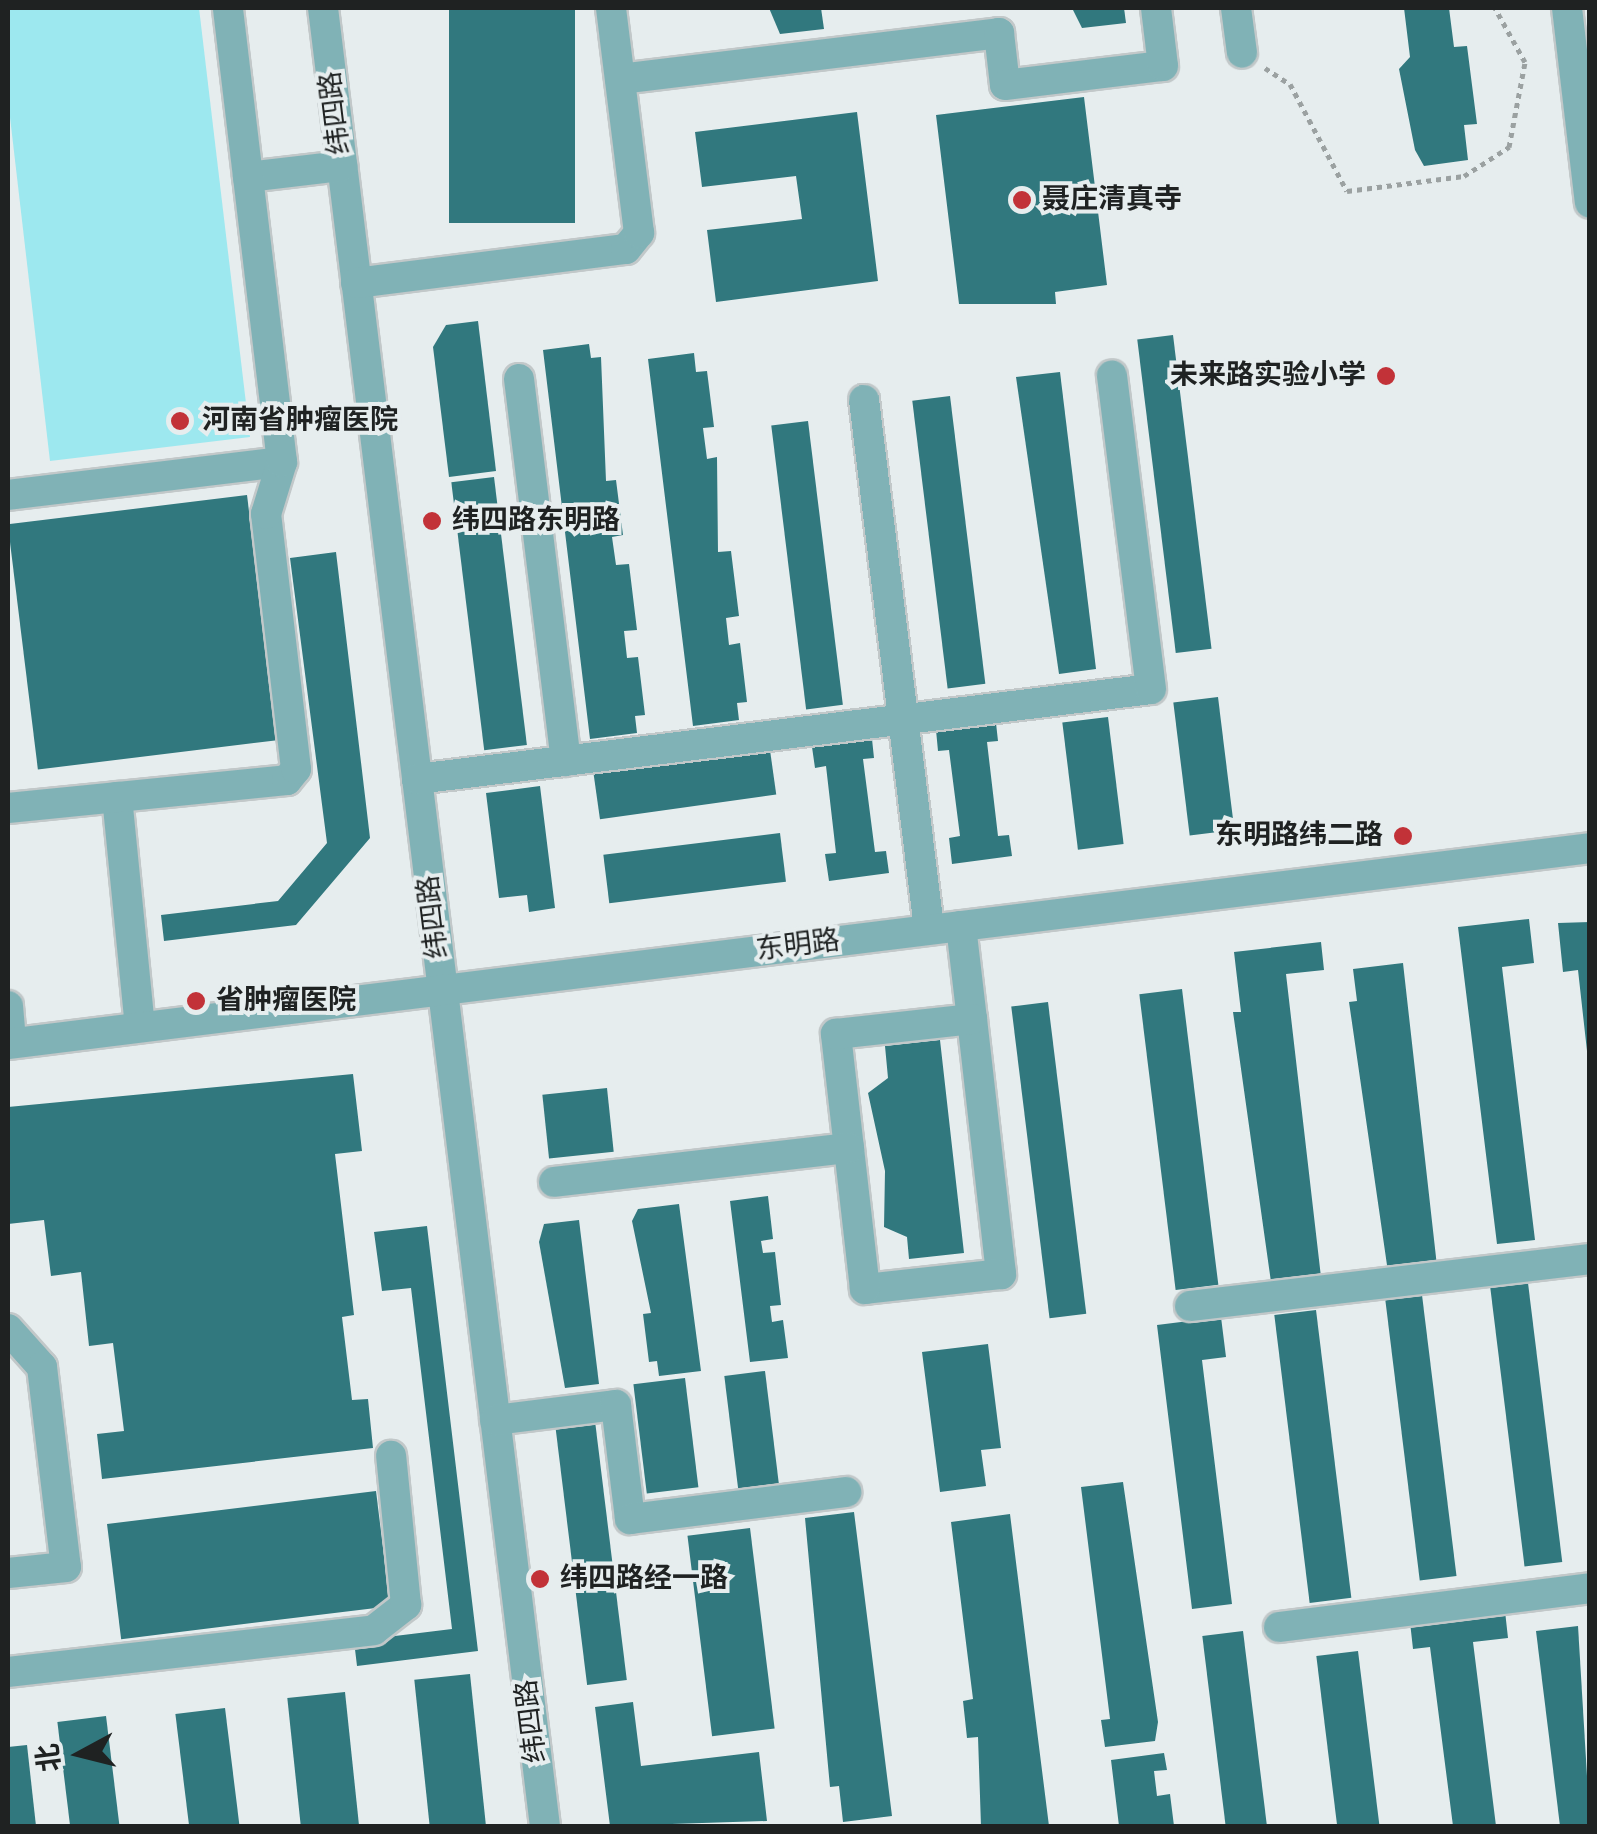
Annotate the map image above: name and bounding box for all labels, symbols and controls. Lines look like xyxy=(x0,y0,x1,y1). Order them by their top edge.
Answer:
street label: 纬四路 xyxy=(314,69,358,157)
place label: 聂庄清真寺 xyxy=(1042,183,1182,217)
marker: 聂庄清真寺 xyxy=(1011,189,1033,211)
place label: 未来路实验小学 xyxy=(1170,359,1366,393)
marker: 未来路实验小学 xyxy=(1375,365,1397,387)
place label: 河南省肿瘤医院 xyxy=(202,404,398,438)
marker: 河南省肿瘤医院 xyxy=(167,408,193,434)
place label: 纬四路东明路 xyxy=(452,504,620,538)
marker: 纬四路东明路 xyxy=(421,510,443,532)
place label: 东明路纬二路 xyxy=(1215,819,1383,853)
marker: 东明路纬二路 xyxy=(1392,825,1414,847)
street label: 纬四路 xyxy=(412,873,456,961)
street label: 东明路 xyxy=(754,924,842,968)
place label: 省肿瘤医院 xyxy=(216,984,356,1018)
marker: 省肿瘤医院 xyxy=(185,990,207,1012)
place label: 纬四路经一路 xyxy=(560,1562,728,1596)
marker: 纬四路经一路 xyxy=(529,1568,551,1590)
street label: 纬四路 xyxy=(510,1677,554,1765)
north arrow xyxy=(30,1704,130,1804)
text: 北 xyxy=(35,1742,66,1773)

